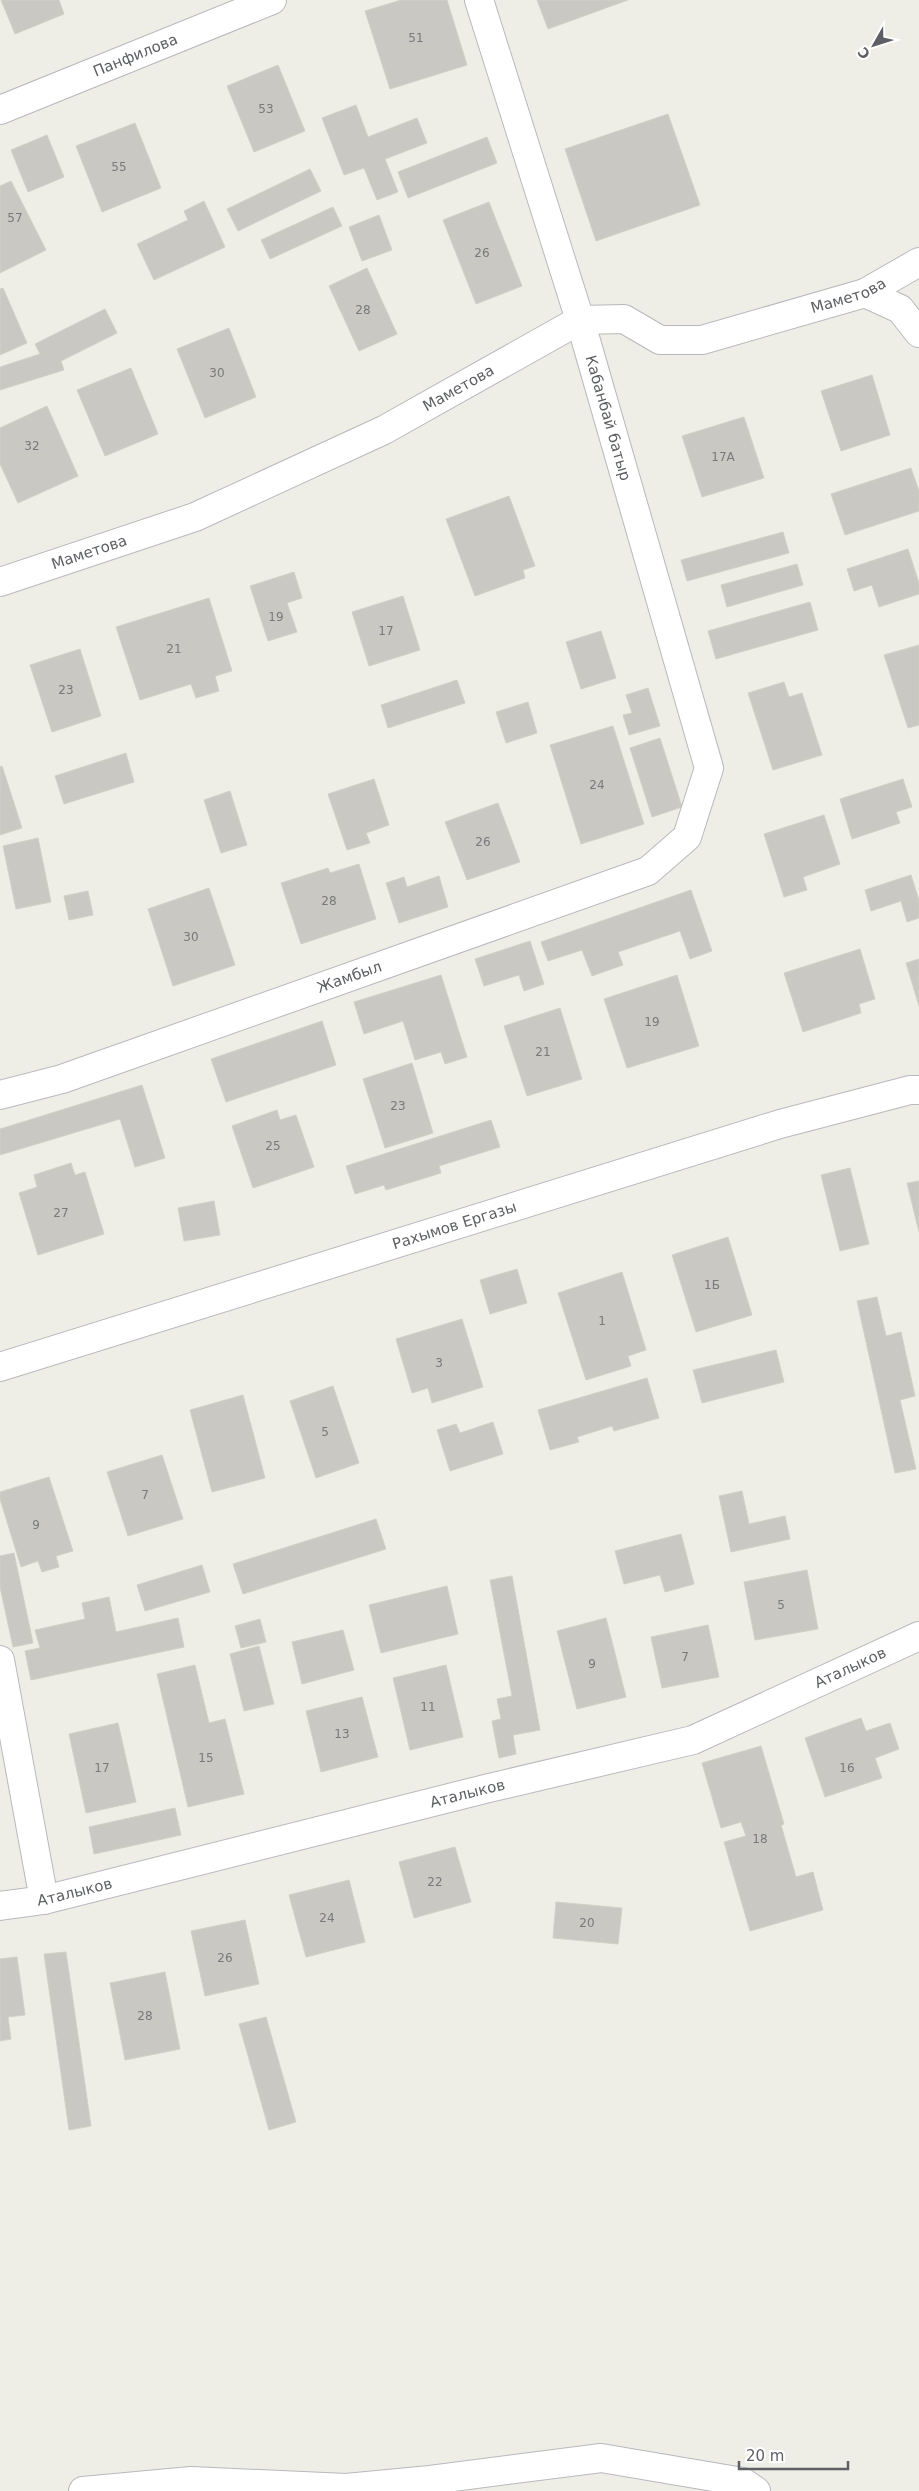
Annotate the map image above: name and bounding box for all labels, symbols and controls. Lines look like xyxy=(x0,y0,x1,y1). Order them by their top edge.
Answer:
north arrow xyxy=(849,20,899,70)
street label: Панфилова xyxy=(90,30,180,80)
house number: 51 xyxy=(408,31,424,45)
text: С xyxy=(854,44,873,62)
house number: 53 xyxy=(258,102,274,116)
house number: 55 xyxy=(111,160,127,174)
house number: 57 xyxy=(7,211,23,225)
house number: 26 xyxy=(474,246,490,260)
street label: Маметова xyxy=(809,274,889,317)
house number: 28 xyxy=(355,303,371,317)
street label: Кабанбай батыр xyxy=(581,353,635,483)
street label: Маметова xyxy=(420,361,497,415)
house number: 30 xyxy=(209,366,225,380)
house number: 32 xyxy=(24,439,40,453)
house number: 17А xyxy=(711,450,736,464)
street label: Маметова xyxy=(49,531,129,573)
house number: 19 xyxy=(268,610,284,624)
house number: 17 xyxy=(378,624,394,638)
house number: 21 xyxy=(166,642,182,656)
house number: 23 xyxy=(58,683,74,697)
house number: 24 xyxy=(589,778,605,792)
house number: 26 xyxy=(475,835,491,849)
house number: 28 xyxy=(321,894,337,908)
house number: 30 xyxy=(183,930,199,944)
street label: Жамбыл xyxy=(315,957,384,997)
house number: 19 xyxy=(644,1015,660,1029)
house number: 21 xyxy=(535,1045,551,1059)
house number: 23 xyxy=(390,1099,406,1113)
house number: 25 xyxy=(265,1139,281,1153)
street label: Рахымов Ергазы xyxy=(390,1198,519,1253)
house number: 27 xyxy=(53,1206,69,1220)
house number: 1Б xyxy=(704,1278,720,1292)
house number: 1 xyxy=(598,1314,606,1328)
house number: 3 xyxy=(435,1356,443,1370)
house number: 5 xyxy=(321,1425,329,1439)
house number: 7 xyxy=(141,1488,149,1502)
house number: 9 xyxy=(32,1518,40,1532)
house number: 5 xyxy=(777,1598,785,1612)
street label: Аталыков xyxy=(812,1643,889,1692)
house number: 7 xyxy=(681,1650,689,1664)
house number: 9 xyxy=(588,1657,596,1671)
house number: 11 xyxy=(420,1700,436,1714)
house number: 13 xyxy=(334,1727,350,1741)
house number: 15 xyxy=(198,1751,214,1765)
house number: 17 xyxy=(94,1761,110,1775)
house number: 16 xyxy=(839,1761,855,1775)
street label: Аталыков xyxy=(428,1776,507,1812)
house number: 18 xyxy=(752,1832,768,1846)
street label: Аталыков xyxy=(36,1874,114,1910)
house number: 22 xyxy=(427,1875,443,1889)
house number: 24 xyxy=(319,1911,335,1925)
house number: 20 xyxy=(579,1916,595,1930)
house number: 26 xyxy=(217,1951,233,1965)
house number: 28 xyxy=(137,2009,153,2023)
scale bar xyxy=(739,2438,848,2470)
text: 20 m xyxy=(746,2447,784,2465)

